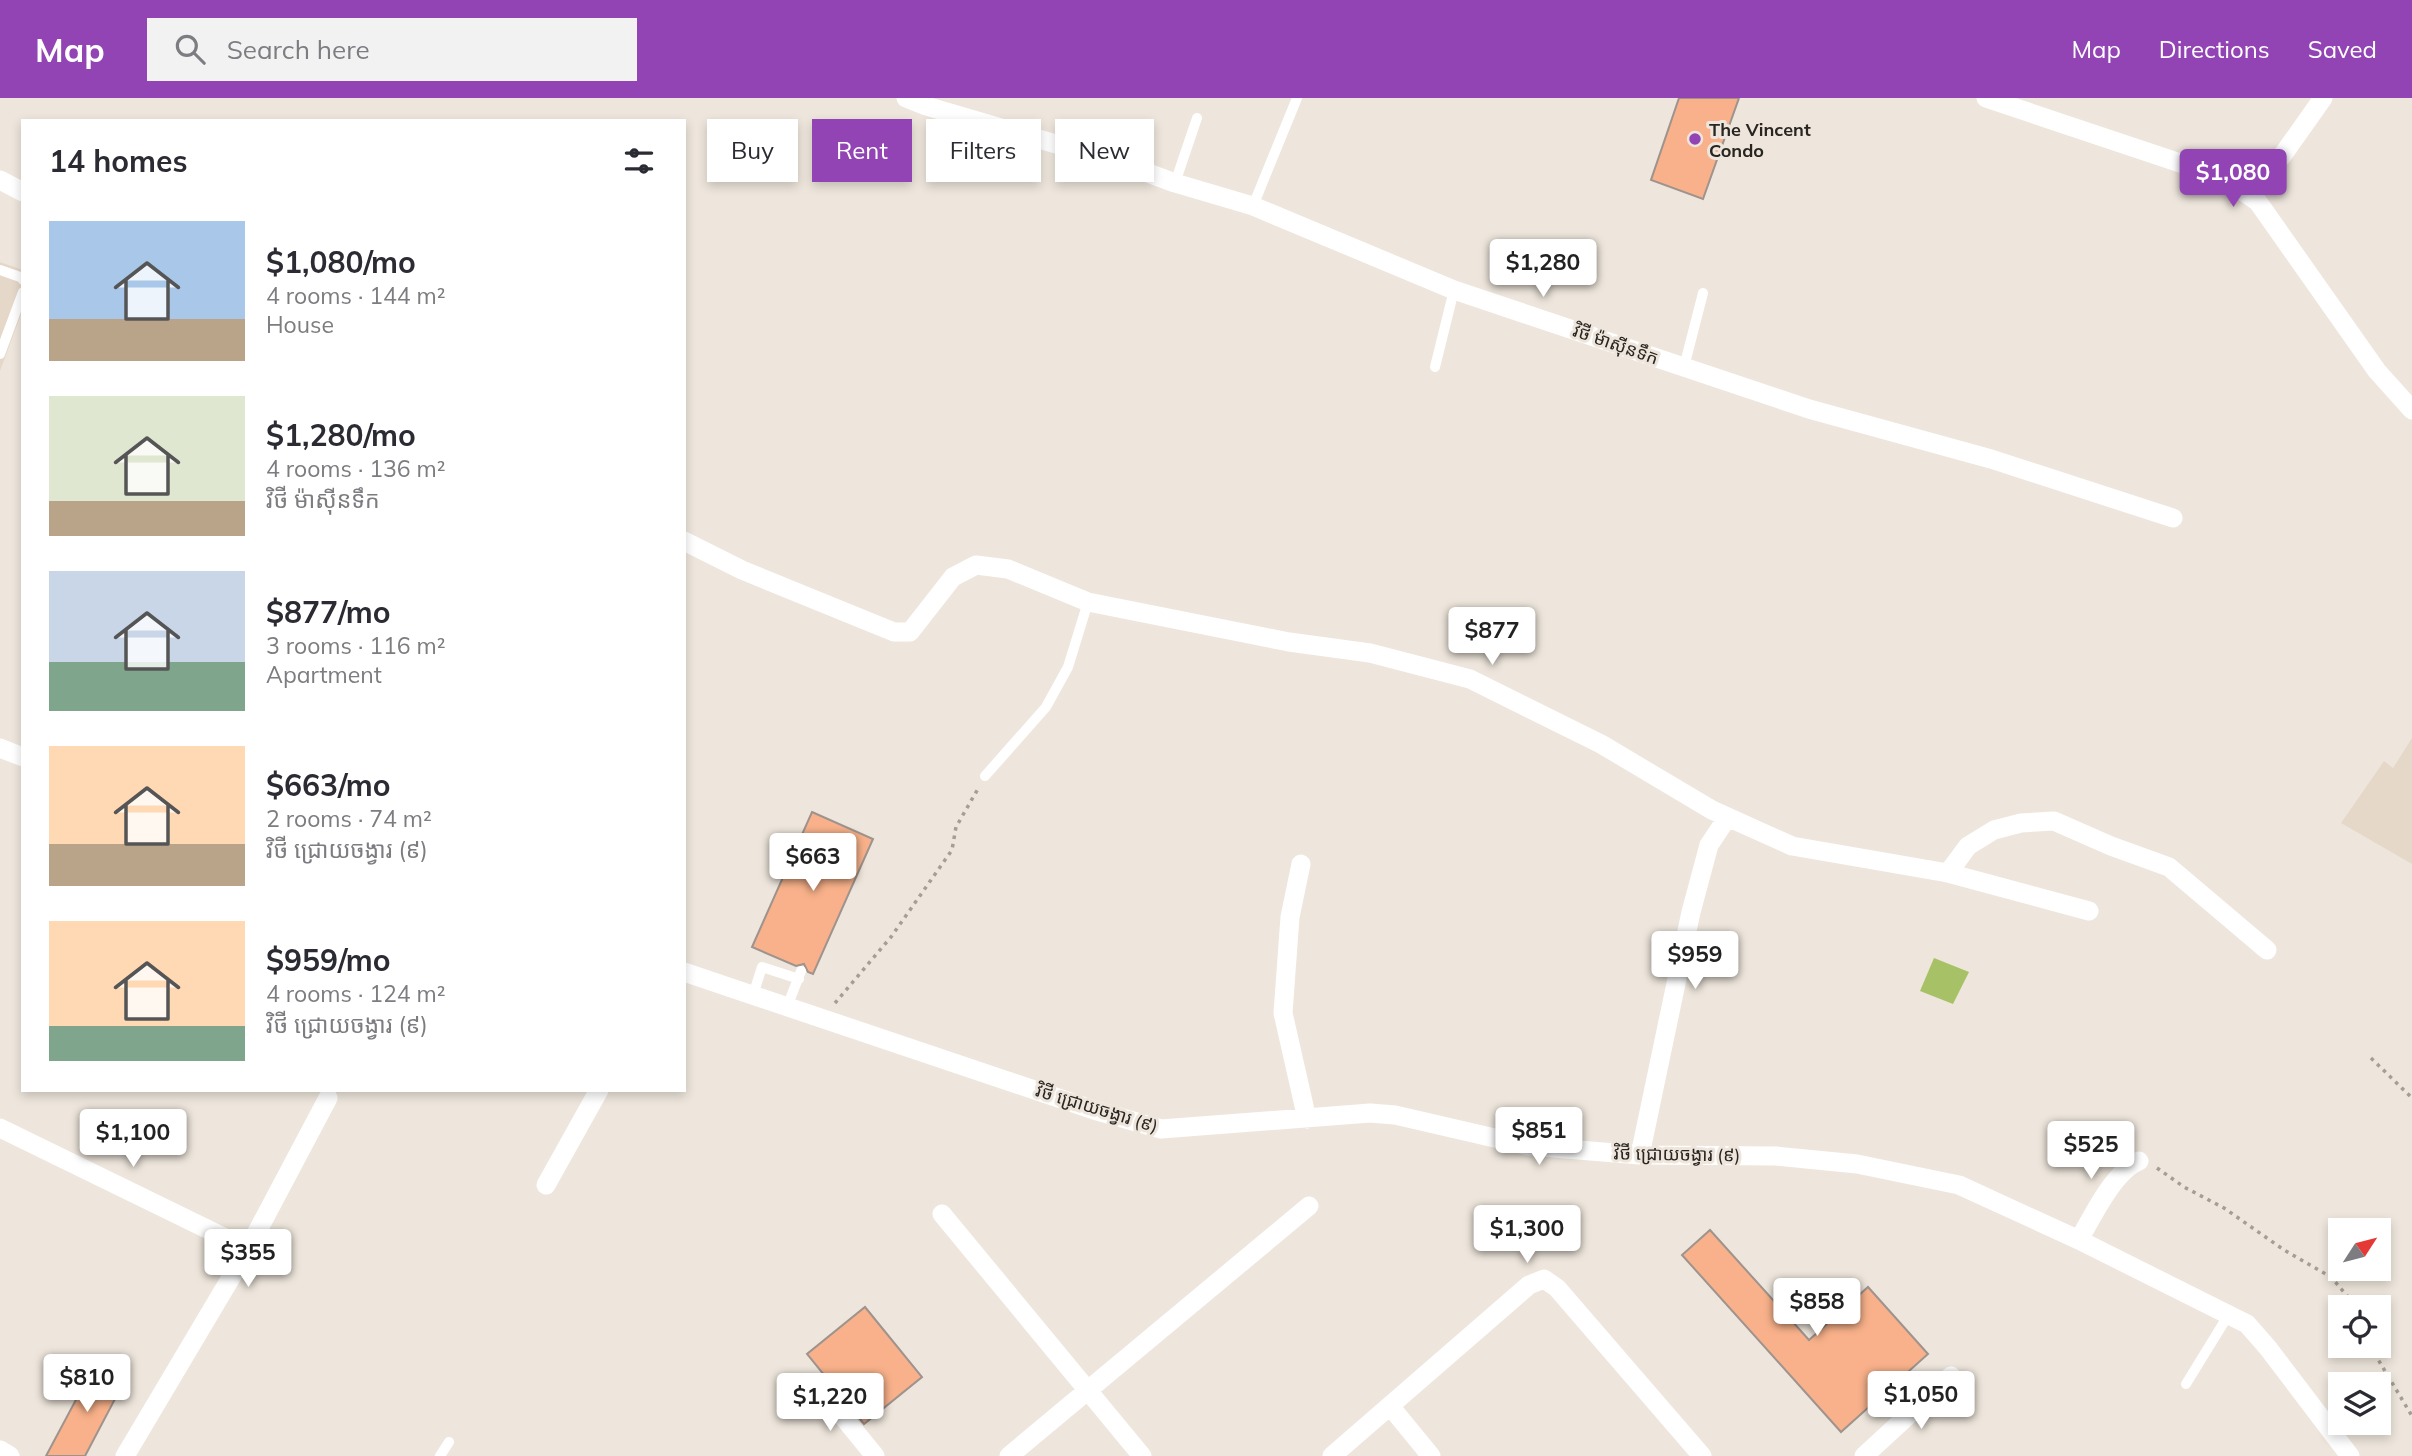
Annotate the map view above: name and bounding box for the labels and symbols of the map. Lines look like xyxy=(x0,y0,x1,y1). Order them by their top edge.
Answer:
place label: The Vincent Condo xyxy=(1709,118,1811,162)
marker: The Vincent Condo xyxy=(1687,131,1703,147)
pin: $1,080 xyxy=(2176,150,2290,209)
pin: $1,280 xyxy=(1486,240,1600,299)
street label: វិថី ម៉ាស៊ីនទឹក xyxy=(1569,318,1662,371)
pin: $877 xyxy=(1451,608,1533,667)
pin: $663 xyxy=(772,834,854,893)
pin: $959 xyxy=(1654,932,1736,991)
street label: វិថី ជ្រោយចង្វារ (៩) xyxy=(1032,1078,1161,1138)
pin: $851 xyxy=(1498,1108,1580,1167)
pin: $1,100 xyxy=(76,1110,190,1169)
pin: $525 xyxy=(2050,1122,2132,1181)
street label: វិថី ជ្រោយចង្វារ (៩) xyxy=(1613,1141,1740,1167)
pin: $1,300 xyxy=(1470,1206,1584,1265)
north arrow xyxy=(2328,1218,2390,1281)
pin: $355 xyxy=(207,1230,289,1289)
pin: $858 xyxy=(1776,1278,1858,1338)
pin: $810 xyxy=(46,1354,128,1414)
pin: $1,050 xyxy=(1864,1372,1978,1431)
pin: $1,220 xyxy=(773,1374,887,1433)

